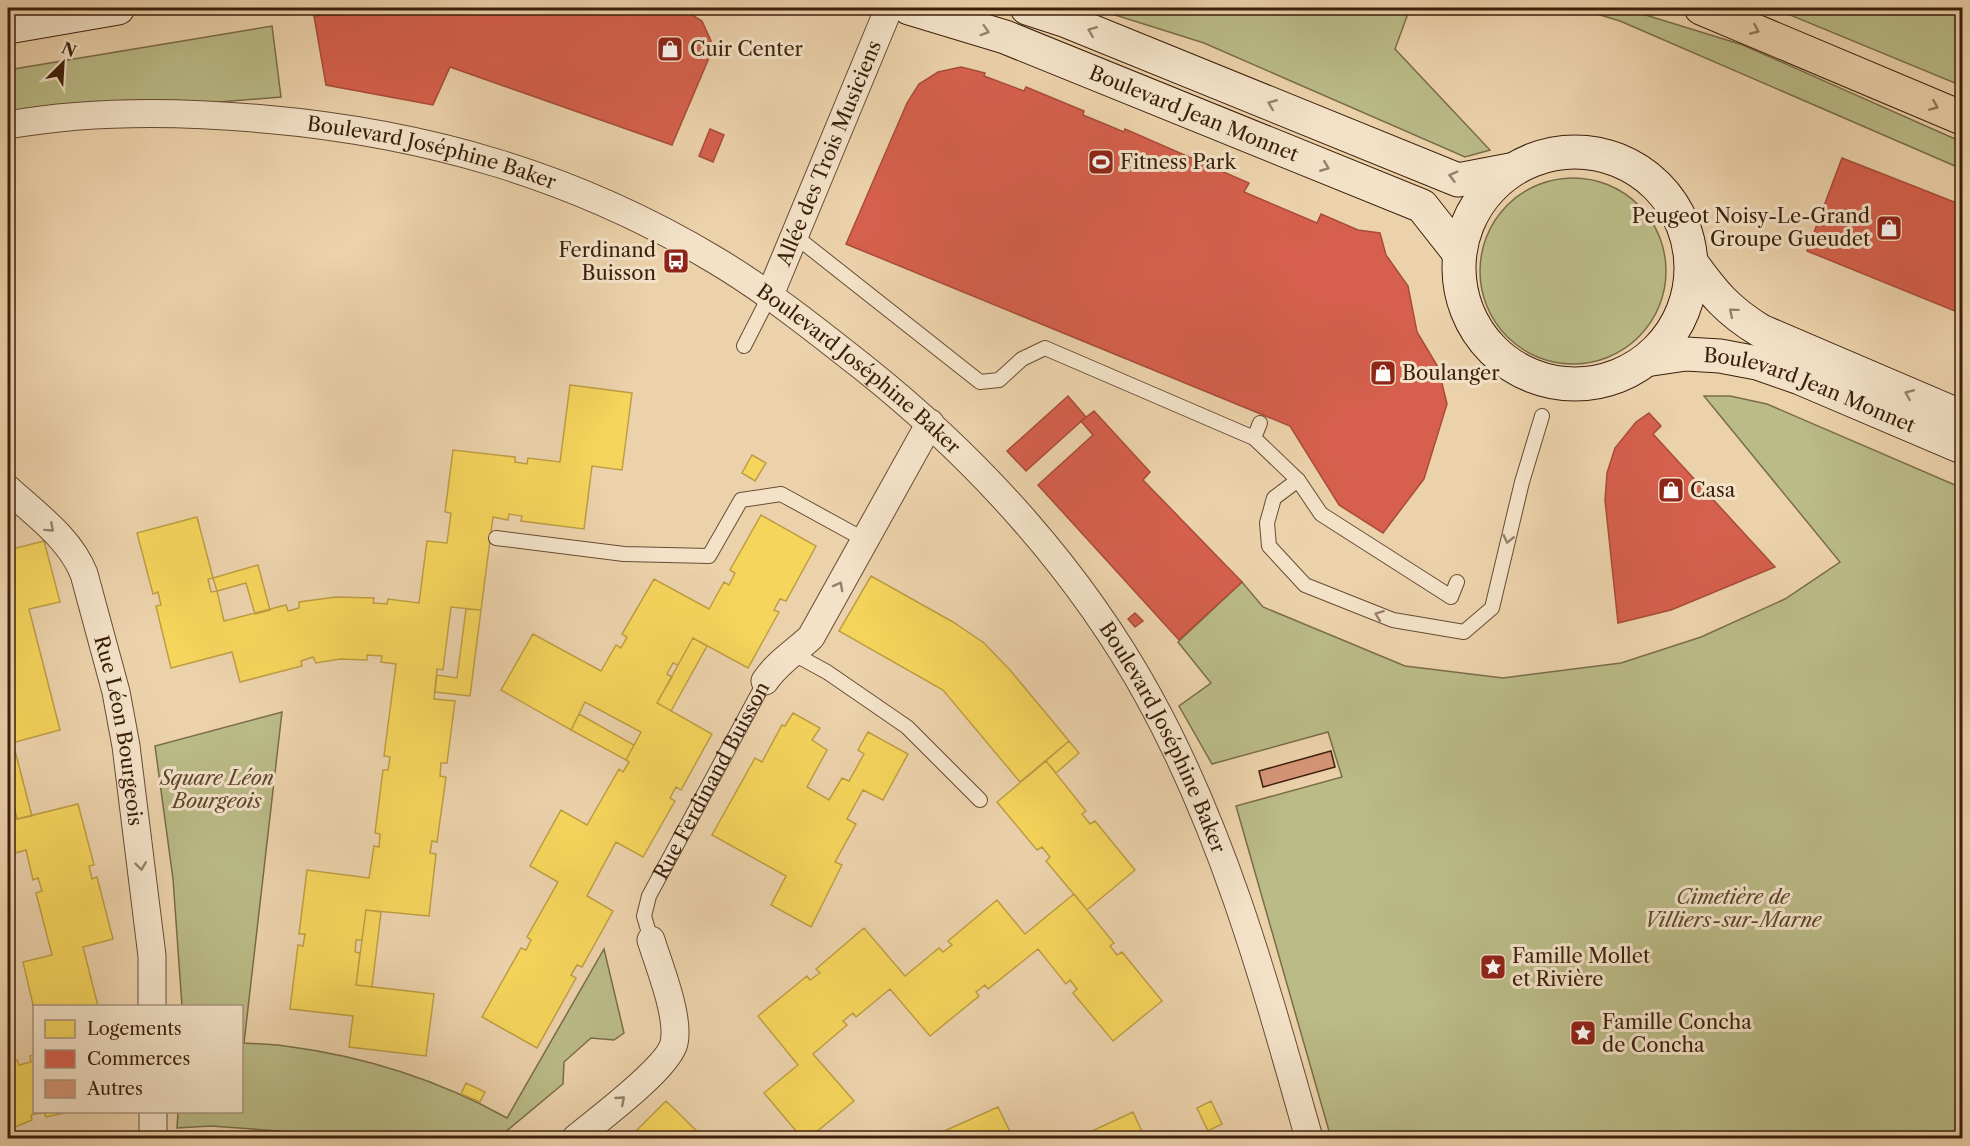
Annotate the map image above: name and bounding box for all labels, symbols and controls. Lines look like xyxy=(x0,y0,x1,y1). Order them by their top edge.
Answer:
one-way arrow xyxy=(1748,23,1759,35)
one-way arrow xyxy=(979,24,990,36)
one-way arrow xyxy=(1087,26,1098,38)
north arrow xyxy=(33,33,93,93)
shop icon: Cuir Center xyxy=(655,34,685,64)
text: N xyxy=(59,37,80,61)
place label: Cuir Center xyxy=(690,37,804,61)
street label: Allée des Trois Musiciens xyxy=(771,37,886,270)
street label: Boulevard Jean Monnet xyxy=(1086,60,1302,167)
one-way arrow xyxy=(1267,99,1278,111)
one-way arrow xyxy=(1928,99,1939,111)
street label: Boulevard Joséphine Baker xyxy=(306,112,560,194)
sports icon: Fitness Park xyxy=(1086,147,1116,177)
place label: Fitness Park xyxy=(1120,150,1237,174)
one-way arrow xyxy=(1318,160,1329,172)
one-way arrow xyxy=(1448,171,1458,184)
place label: Peugeot Noisy-Le-Grand Groupe Gueudet xyxy=(1632,204,1870,251)
shop icon: Peugeot Noisy-Le-Grand Groupe Gueudet xyxy=(1874,213,1904,243)
place label: Ferdinand Buisson xyxy=(558,238,656,285)
bus stop icon: Ferdinand Buisson xyxy=(661,246,691,276)
street label: Boulevard Joséphine Baker xyxy=(752,279,966,459)
one-way arrow xyxy=(1729,308,1740,319)
street label: Boulevard Jean Monnet xyxy=(1703,343,1919,438)
shop icon: Boulanger xyxy=(1368,358,1398,388)
place label: Boulanger xyxy=(1402,361,1500,385)
one-way arrow xyxy=(1904,389,1915,401)
shop icon: Casa xyxy=(1656,475,1686,505)
place label: Casa xyxy=(1690,478,1736,502)
one-way arrow xyxy=(44,521,54,532)
one-way arrow xyxy=(1503,534,1516,544)
one-way arrow xyxy=(832,581,843,592)
one-way arrow xyxy=(1374,609,1385,622)
street label: Boulevard Joséphine Baker xyxy=(1094,617,1231,857)
street label: Rue Léon Bourgeois xyxy=(89,633,148,827)
street label: Rue Ferdinand Buisson xyxy=(648,677,775,883)
park label: Square Léon Bourgeois xyxy=(159,766,274,813)
one-way arrow xyxy=(134,862,146,871)
park label: Cimetière de Villiers-sur-Marne xyxy=(1645,885,1823,932)
place label: Famille Mollet et Rivière xyxy=(1512,944,1650,991)
place icon: Famille Mollet et Rivière xyxy=(1478,952,1508,982)
legend xyxy=(33,1005,243,1113)
place label: Famille Concha de Concha xyxy=(1602,1010,1752,1057)
text: Logements xyxy=(87,1018,182,1040)
place icon: Famille Concha de Concha xyxy=(1568,1018,1598,1048)
text: Commerces xyxy=(87,1048,190,1070)
text: Autres xyxy=(86,1078,143,1100)
one-way arrow xyxy=(614,1096,625,1107)

